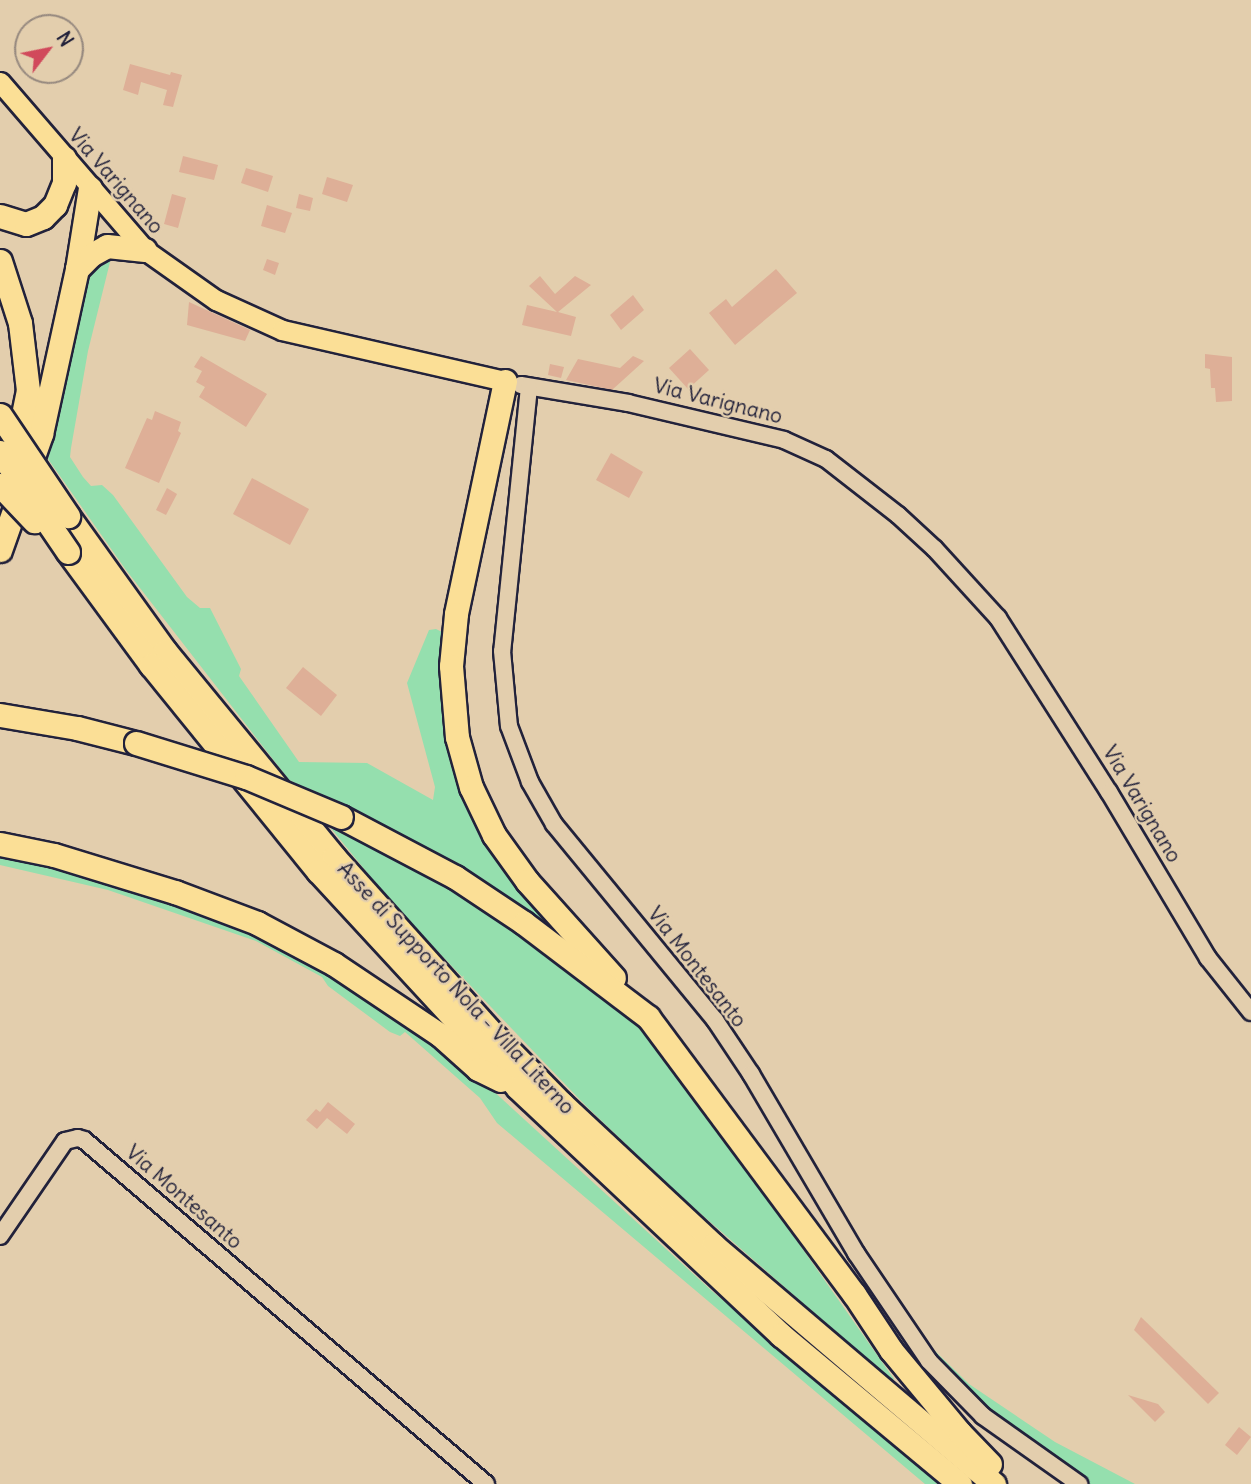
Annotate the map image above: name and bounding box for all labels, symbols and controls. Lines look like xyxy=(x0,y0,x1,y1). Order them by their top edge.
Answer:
north arrow xyxy=(14,14,84,84)
text: N xyxy=(51,27,79,51)
street label: Via Varignano xyxy=(63,123,169,239)
street label: Via Varignano xyxy=(651,373,785,429)
street label: Via Varignano xyxy=(1097,741,1187,867)
street label: Asse di Supporto Nola - Villa Literno xyxy=(332,857,580,1119)
street label: Via Montesanto xyxy=(642,902,752,1032)
street label: Via Montesanto xyxy=(121,1140,247,1254)

